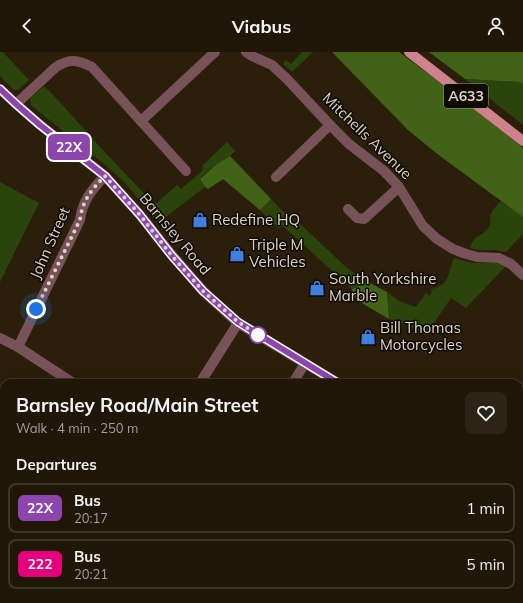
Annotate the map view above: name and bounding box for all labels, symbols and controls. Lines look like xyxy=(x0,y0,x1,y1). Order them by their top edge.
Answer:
icon: back xyxy=(16,15,38,37)
text: Viabus xyxy=(232,15,291,38)
icon: person xyxy=(485,15,507,37)
road number: A633 xyxy=(444,84,488,108)
street label: Mitchells Avenue xyxy=(319,88,416,183)
line badge: 22X xyxy=(46,134,92,160)
text: 22X xyxy=(56,138,82,156)
street label: Barnsley Road xyxy=(136,189,215,279)
street label: John Street xyxy=(25,204,74,282)
place label: Redefine HQ xyxy=(212,210,300,229)
shop icon: Redefine HQ xyxy=(191,211,209,229)
place label: Triple M Vehicles xyxy=(249,235,306,271)
shop icon: Triple M Vehicles xyxy=(228,245,246,263)
place label: South Yorkshire Marble xyxy=(329,269,436,305)
shop icon: South Yorkshire Marble xyxy=(308,279,326,297)
your location xyxy=(26,299,46,319)
place label: Bill Thomas Motorcycles xyxy=(380,318,462,354)
unlabelled marker xyxy=(249,326,267,344)
shop icon: Bill Thomas Motorcycles xyxy=(359,328,377,346)
button: heart xyxy=(465,392,507,434)
text: Barnsley Road/Main Street xyxy=(16,393,259,417)
text: Walk · 4 min · 250 m xyxy=(16,420,138,436)
text: Departures xyxy=(16,455,97,474)
text: Bus xyxy=(74,491,101,510)
text: 22X xyxy=(27,499,53,517)
text: 1 min xyxy=(467,499,505,518)
text: 20:17 xyxy=(74,510,108,526)
text: Bus xyxy=(74,547,101,566)
text: 222 xyxy=(27,555,53,573)
text: 5 min xyxy=(467,555,505,574)
text: 20:21 xyxy=(74,566,108,582)

